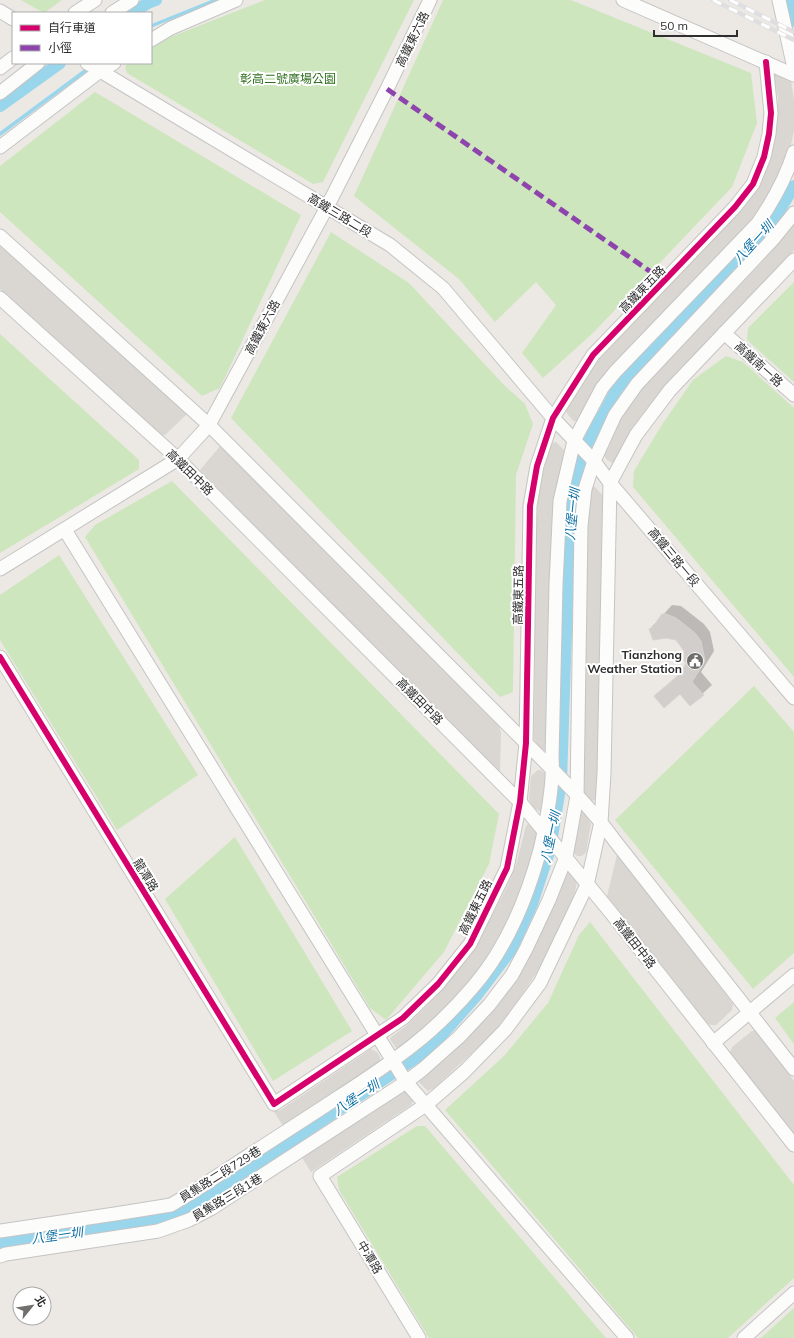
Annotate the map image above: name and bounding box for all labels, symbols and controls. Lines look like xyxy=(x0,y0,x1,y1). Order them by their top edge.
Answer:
street label: 高鐵東六路 xyxy=(392,9,432,69)
legend xyxy=(12,12,152,64)
scale bar xyxy=(654,12,737,38)
text: 50 m xyxy=(660,18,688,33)
text: 自行車道 xyxy=(48,20,96,35)
text: 小徑 xyxy=(48,40,72,55)
park label: 彰高二號廣場公園 xyxy=(240,71,336,86)
street label: 高鐵三路二段 xyxy=(305,190,375,240)
water label: 八堡一圳 xyxy=(730,216,778,267)
street label: 高鐵東五路 xyxy=(616,262,668,316)
street label: 高鐵東六路 xyxy=(241,297,283,357)
street label: 高鐵南一路 xyxy=(732,338,786,390)
street label: 高鐵田中路 xyxy=(163,446,217,498)
water label: 八堡一圳 xyxy=(561,485,583,541)
street label: 高鐵三路一段 xyxy=(645,525,703,589)
street label: 高鐵東五路 xyxy=(510,565,526,625)
place label: Tianzhong Weather Station xyxy=(587,647,682,676)
public building icon: Tianzhong Weather Station xyxy=(685,651,705,671)
street label: 高鐵田中路 xyxy=(393,674,447,728)
water label: 八堡一圳 xyxy=(537,808,564,864)
street label: 龍潭路 xyxy=(130,856,162,894)
street label: 高鐵東五路 xyxy=(455,877,495,937)
street label: 高鐵田中路 xyxy=(611,915,659,971)
water label: 八堡一圳 xyxy=(330,1075,384,1118)
street label: 員集路二段729巷 xyxy=(176,1143,264,1205)
street label: 員集路三段1巷 xyxy=(189,1170,265,1224)
water label: 八堡一圳 xyxy=(30,1223,86,1247)
street label: 中潭路 xyxy=(354,1238,386,1276)
north arrow xyxy=(12,1286,52,1326)
text: 北 xyxy=(32,1293,49,1309)

